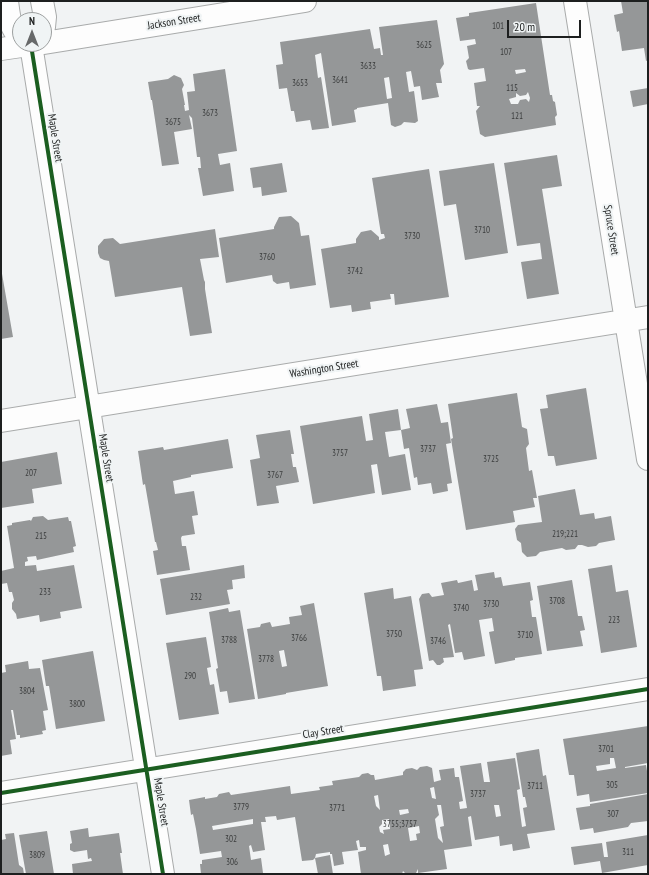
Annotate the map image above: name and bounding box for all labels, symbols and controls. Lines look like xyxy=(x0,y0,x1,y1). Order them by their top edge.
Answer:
street label: Jackson Street xyxy=(146,11,202,33)
north arrow xyxy=(12,12,52,52)
scale bar xyxy=(509,12,583,38)
text: N xyxy=(29,14,35,28)
text: 20 m xyxy=(514,19,535,34)
house number: 101 xyxy=(492,21,504,31)
house number: 3625 xyxy=(416,40,432,50)
house number: 107 xyxy=(500,47,512,57)
house number: 3633 xyxy=(360,61,376,71)
house number: 3641 xyxy=(332,75,348,85)
house number: 3653 xyxy=(292,78,308,88)
house number: 115 xyxy=(506,83,518,93)
house number: 3673 xyxy=(202,108,218,118)
house number: 121 xyxy=(511,111,523,121)
street label: Maple Street xyxy=(45,113,65,163)
house number: 3675 xyxy=(165,117,181,127)
street label: Spruce Street xyxy=(601,204,621,256)
house number: 3710 xyxy=(474,225,490,235)
house number: 3730 xyxy=(404,231,420,241)
house number: 3760 xyxy=(259,252,275,262)
house number: 3742 xyxy=(347,266,363,276)
street label: Washington Street xyxy=(289,357,359,381)
street label: Maple Street xyxy=(96,433,116,483)
house number: 3737 xyxy=(420,444,436,454)
house number: 3757 xyxy=(332,448,348,458)
house number: 3725 xyxy=(483,454,499,464)
house number: 207 xyxy=(25,468,37,478)
house number: 3767 xyxy=(267,470,283,480)
house number: 219;221 xyxy=(552,529,578,539)
house number: 215 xyxy=(35,531,47,541)
house number: 233 xyxy=(39,587,51,597)
house number: 232 xyxy=(190,592,202,602)
house number: 3708 xyxy=(549,596,565,606)
house number: 3730 xyxy=(483,599,499,609)
house number: 3740 xyxy=(453,603,469,613)
house number: 223 xyxy=(608,615,620,625)
house number: 3750 xyxy=(386,629,402,639)
house number: 3710 xyxy=(517,630,533,640)
house number: 3766 xyxy=(291,633,307,643)
house number: 3788 xyxy=(221,635,237,645)
house number: 3746 xyxy=(430,636,446,646)
house number: 3778 xyxy=(258,654,274,664)
house number: 290 xyxy=(184,671,196,681)
house number: 3804 xyxy=(19,686,35,696)
house number: 3800 xyxy=(69,699,85,709)
street label: Clay Street xyxy=(302,722,344,742)
house number: 3701 xyxy=(598,744,614,754)
street label: Maple Street xyxy=(151,777,171,827)
house number: 305 xyxy=(606,780,618,790)
house number: 3711 xyxy=(527,781,543,791)
house number: 3737 xyxy=(470,789,486,799)
house number: 3779 xyxy=(233,802,249,812)
house number: 3771 xyxy=(329,803,345,813)
house number: 307 xyxy=(607,809,619,819)
house number: 3755;3757 xyxy=(383,819,417,829)
house number: 302 xyxy=(225,834,237,844)
house number: 311 xyxy=(622,847,634,857)
house number: 3809 xyxy=(29,850,45,860)
house number: 306 xyxy=(226,857,238,867)

